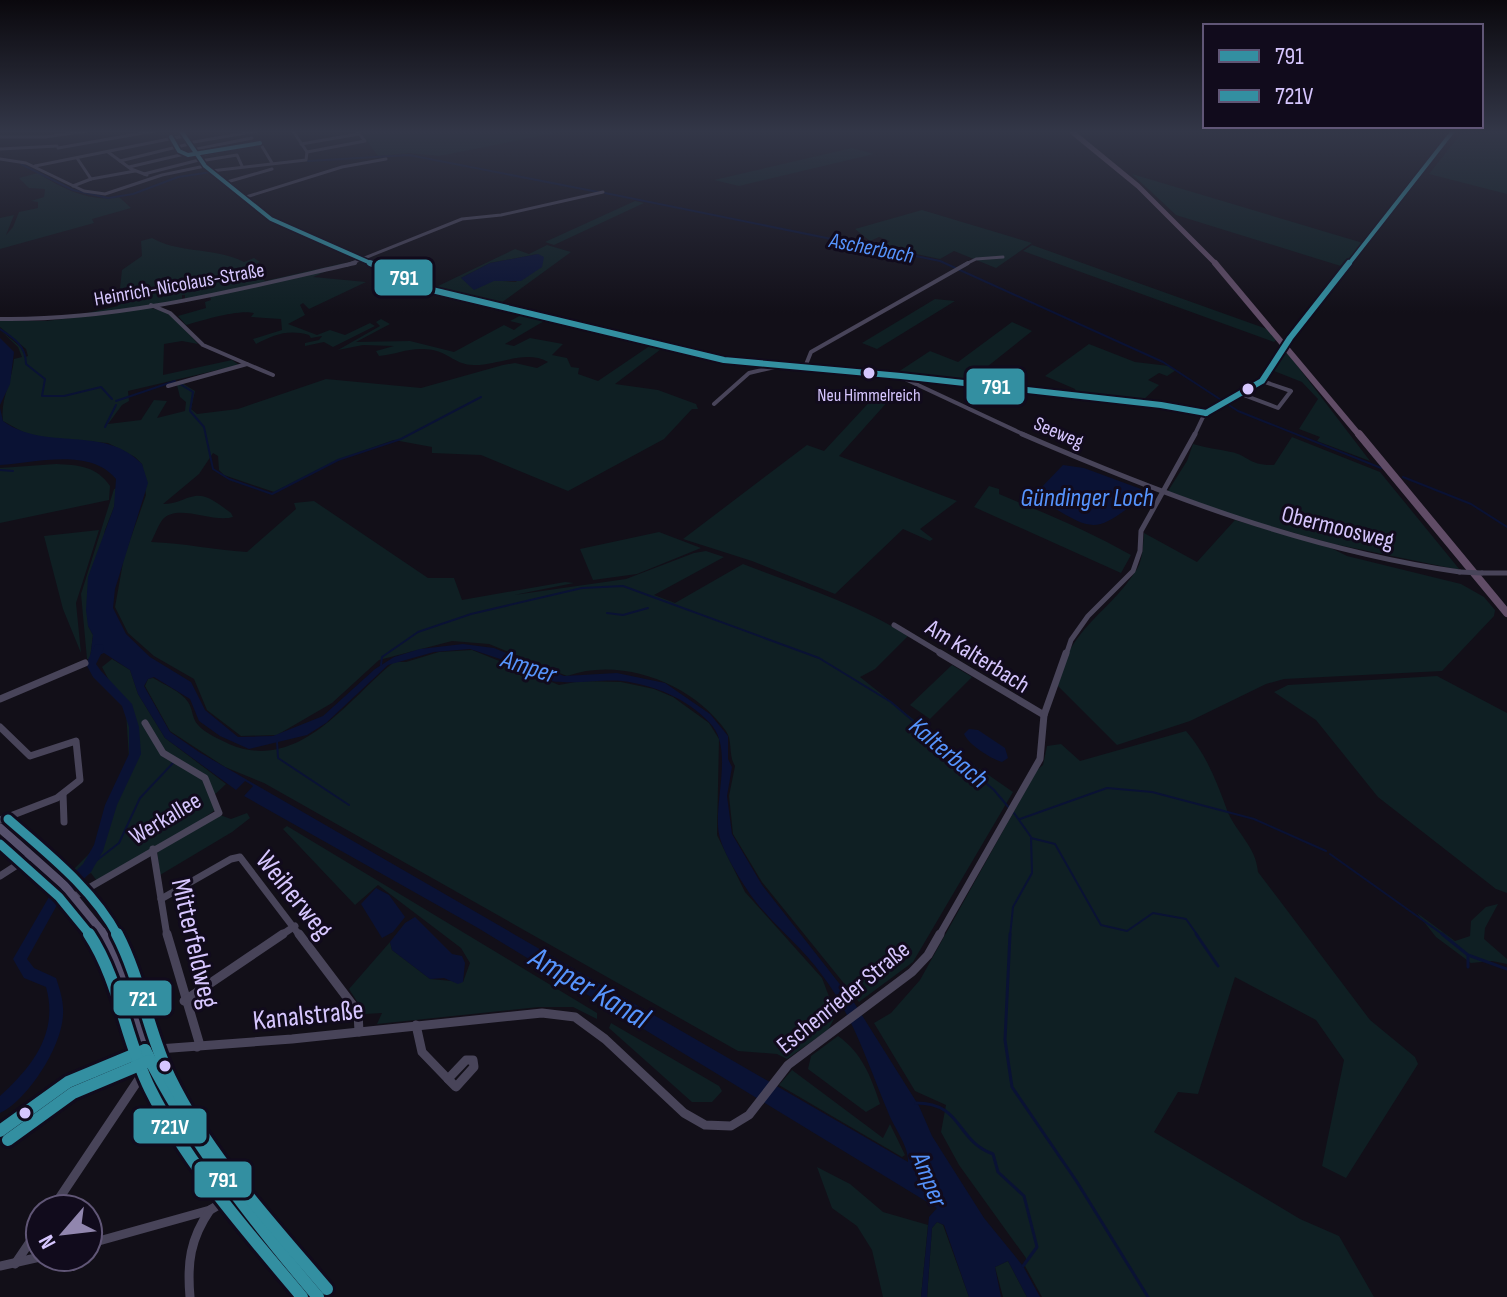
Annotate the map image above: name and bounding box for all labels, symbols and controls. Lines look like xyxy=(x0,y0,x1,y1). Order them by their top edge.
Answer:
legend xyxy=(1203,24,1483,128)
text: 791 xyxy=(1275,42,1304,71)
text: 721V xyxy=(1275,82,1313,111)
water label: Ascherbach xyxy=(826,227,916,270)
street label: Heinrich-Nicolaus-Straße xyxy=(92,258,266,312)
line badge: 791 xyxy=(373,258,434,297)
text: 791 xyxy=(390,265,419,292)
marker: Neu Himmelreich xyxy=(861,365,877,381)
line badge: 791 xyxy=(965,367,1026,406)
text: 791 xyxy=(982,374,1011,401)
unlabelled marker xyxy=(1240,381,1256,397)
place label: Neu Himmelreich xyxy=(817,385,921,406)
street label: Seeweg xyxy=(1030,412,1087,454)
water label: Gündinger Loch xyxy=(1020,483,1154,514)
street label: Obermoosweg xyxy=(1279,500,1397,555)
street label: Am Kalterbach xyxy=(920,613,1035,700)
water label: Amper xyxy=(496,644,561,691)
water label: Kalterbach xyxy=(902,711,994,795)
street label: Werkallee xyxy=(124,786,206,851)
street label: Weiherweg xyxy=(248,844,339,946)
street label: Mitterfeldweg xyxy=(164,875,225,1011)
street label: Eschenrieder Straße xyxy=(771,935,916,1060)
water label: Amper Kanal xyxy=(520,937,657,1039)
line badge: 721 xyxy=(112,979,173,1017)
text: 721 xyxy=(129,986,157,1013)
street label: Kanalstraße xyxy=(251,993,365,1038)
unlabelled marker xyxy=(157,1058,173,1074)
unlabelled marker xyxy=(17,1105,33,1121)
line badge: 721V xyxy=(132,1107,208,1145)
text: 721V xyxy=(151,1114,189,1141)
water label: Amper xyxy=(903,1147,954,1213)
line badge: 791 xyxy=(193,1160,253,1199)
text: 791 xyxy=(209,1167,238,1194)
north arrow xyxy=(24,1193,104,1273)
text: N xyxy=(33,1230,62,1253)

